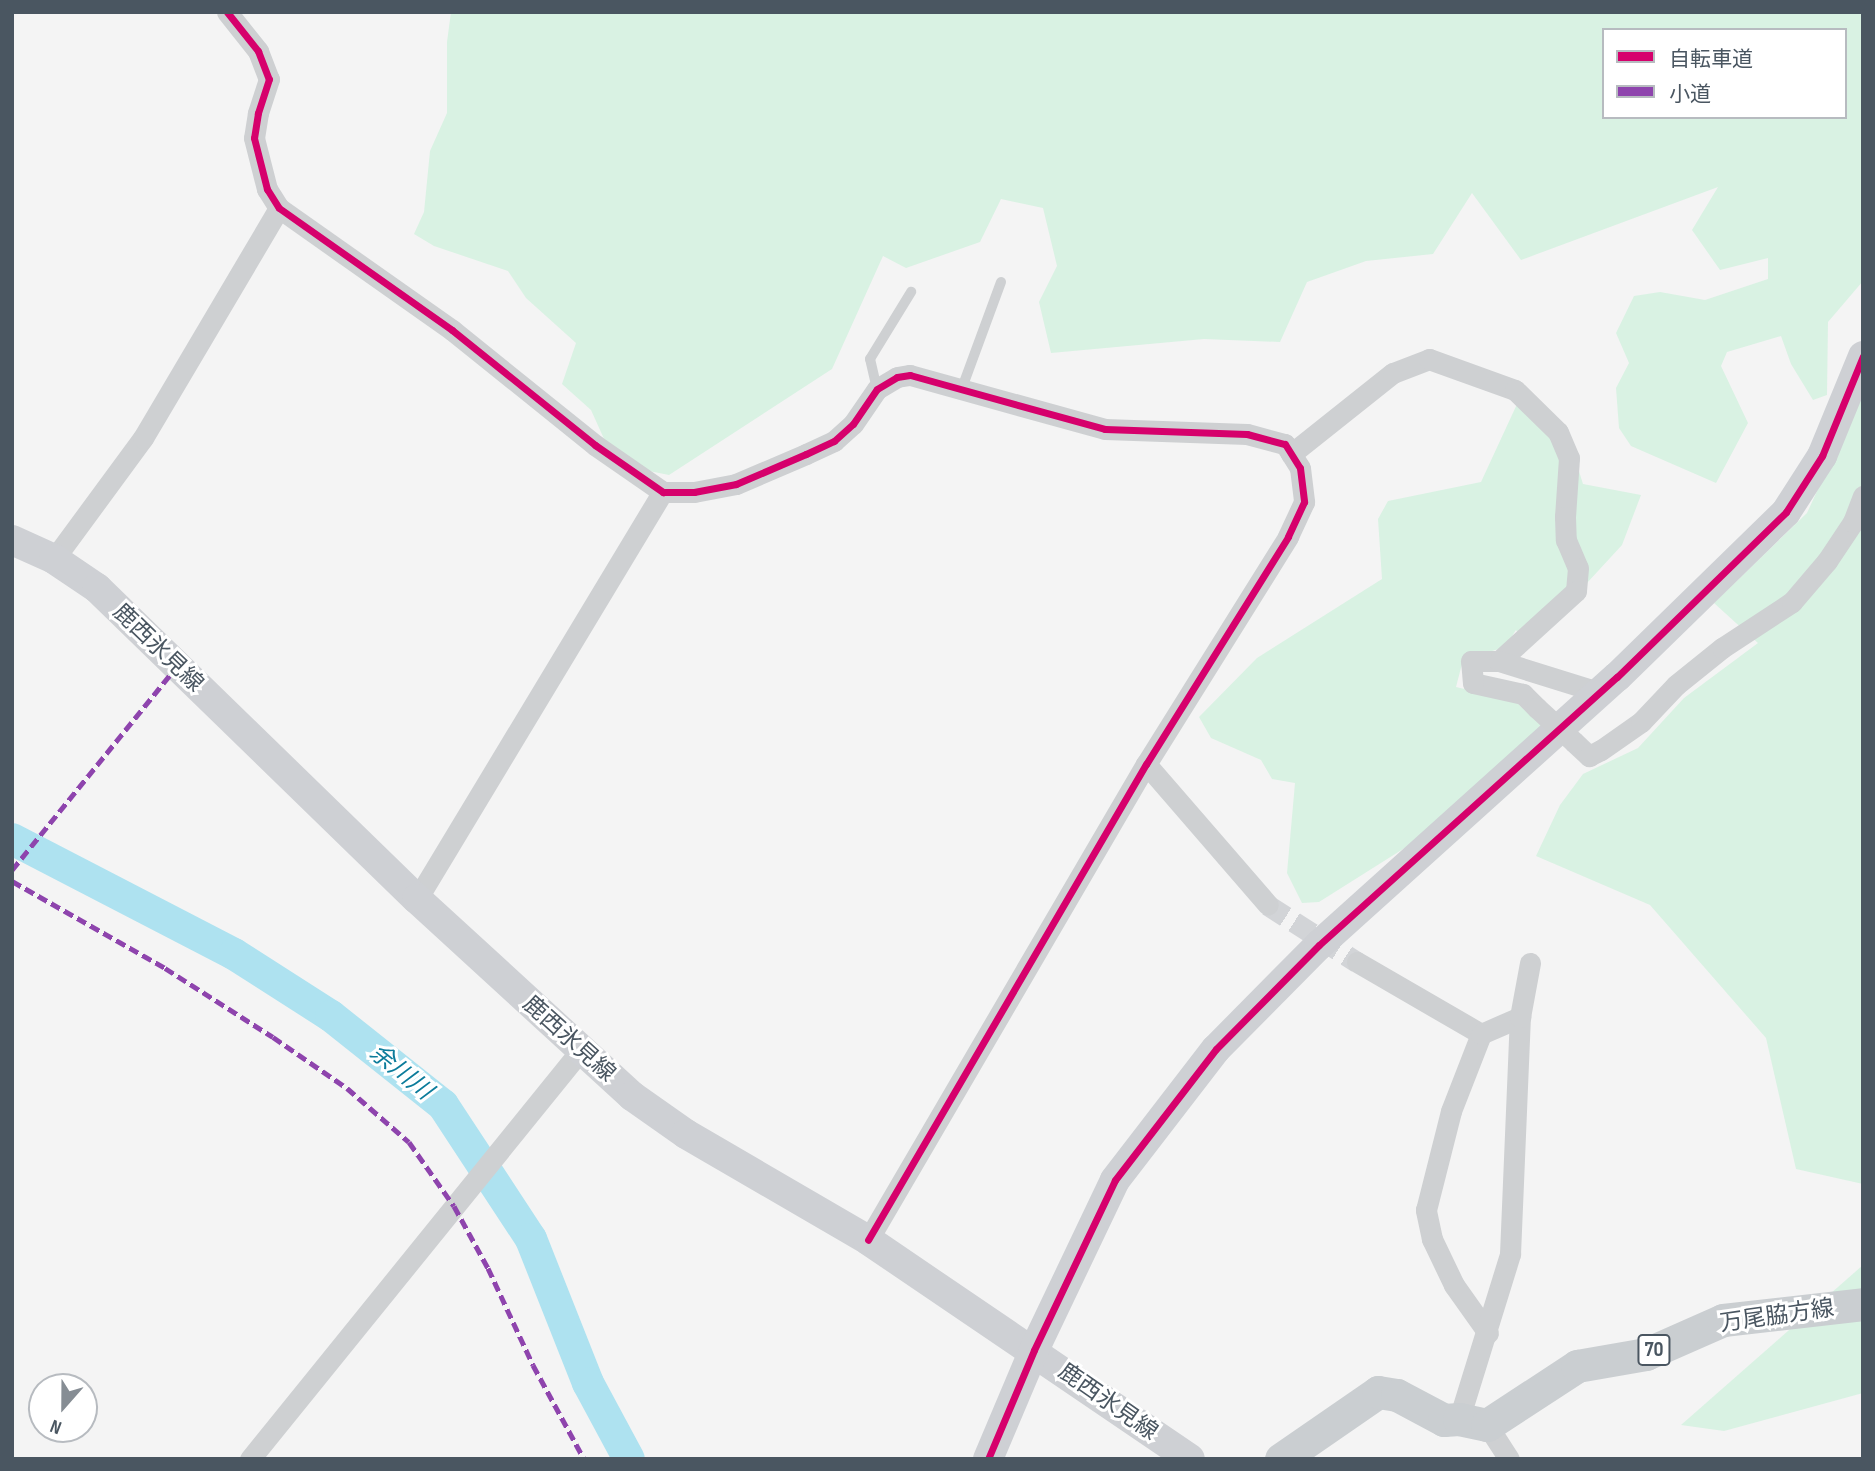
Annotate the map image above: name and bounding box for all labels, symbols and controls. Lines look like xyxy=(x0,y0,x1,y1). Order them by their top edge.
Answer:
legend xyxy=(1602,28,1847,119)
text: 自転車道 xyxy=(1669,47,1753,72)
text: 小道 xyxy=(1669,82,1711,107)
street label: 鹿西氷見線 xyxy=(107,598,209,698)
street label: 鹿西氷見線 xyxy=(517,990,621,1088)
water label: 余川川 xyxy=(364,1038,438,1106)
street label: 万尾脇方線 xyxy=(1718,1294,1836,1338)
road number: 70 xyxy=(1636,1332,1672,1368)
street label: 鹿西氷見線 xyxy=(1053,1358,1163,1446)
north arrow xyxy=(28,1373,98,1443)
text: N xyxy=(47,1414,65,1439)

